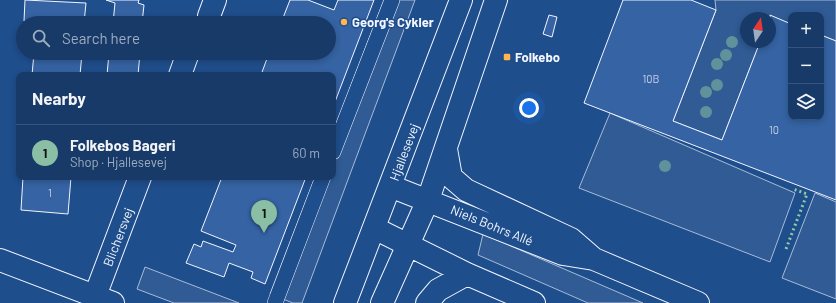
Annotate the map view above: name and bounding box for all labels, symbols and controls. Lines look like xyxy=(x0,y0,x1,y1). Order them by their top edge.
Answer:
north arrow xyxy=(740,12,776,48)
map controls xyxy=(788,12,824,120)
button: + xyxy=(788,12,824,48)
place label: Georg's Cykler xyxy=(352,14,434,30)
search box xyxy=(16,16,336,60)
marker: Georg's Cykler xyxy=(339,17,349,27)
icon: search xyxy=(30,27,52,49)
text: Search here xyxy=(62,29,140,47)
button: − xyxy=(788,48,824,84)
place label: Folkebo xyxy=(515,49,560,65)
marker: Folkebo xyxy=(502,52,512,62)
house number: 10B xyxy=(643,72,660,85)
button: layers xyxy=(788,84,824,120)
text: Nearby xyxy=(32,88,86,108)
your location xyxy=(519,98,539,118)
street label: Hjallesevej xyxy=(386,121,422,183)
house number: 10 xyxy=(769,123,779,136)
text: Folkebos Bageri xyxy=(70,136,176,154)
text: 1 xyxy=(43,145,47,161)
text: 60 m xyxy=(293,145,320,161)
text: Shop · Hjallesevej xyxy=(70,154,167,170)
house number: 1 xyxy=(48,186,52,199)
pin: 1 xyxy=(251,200,277,233)
street label: Niels Bohrs Allé xyxy=(448,201,536,249)
street label: Blichersvej xyxy=(99,205,137,269)

